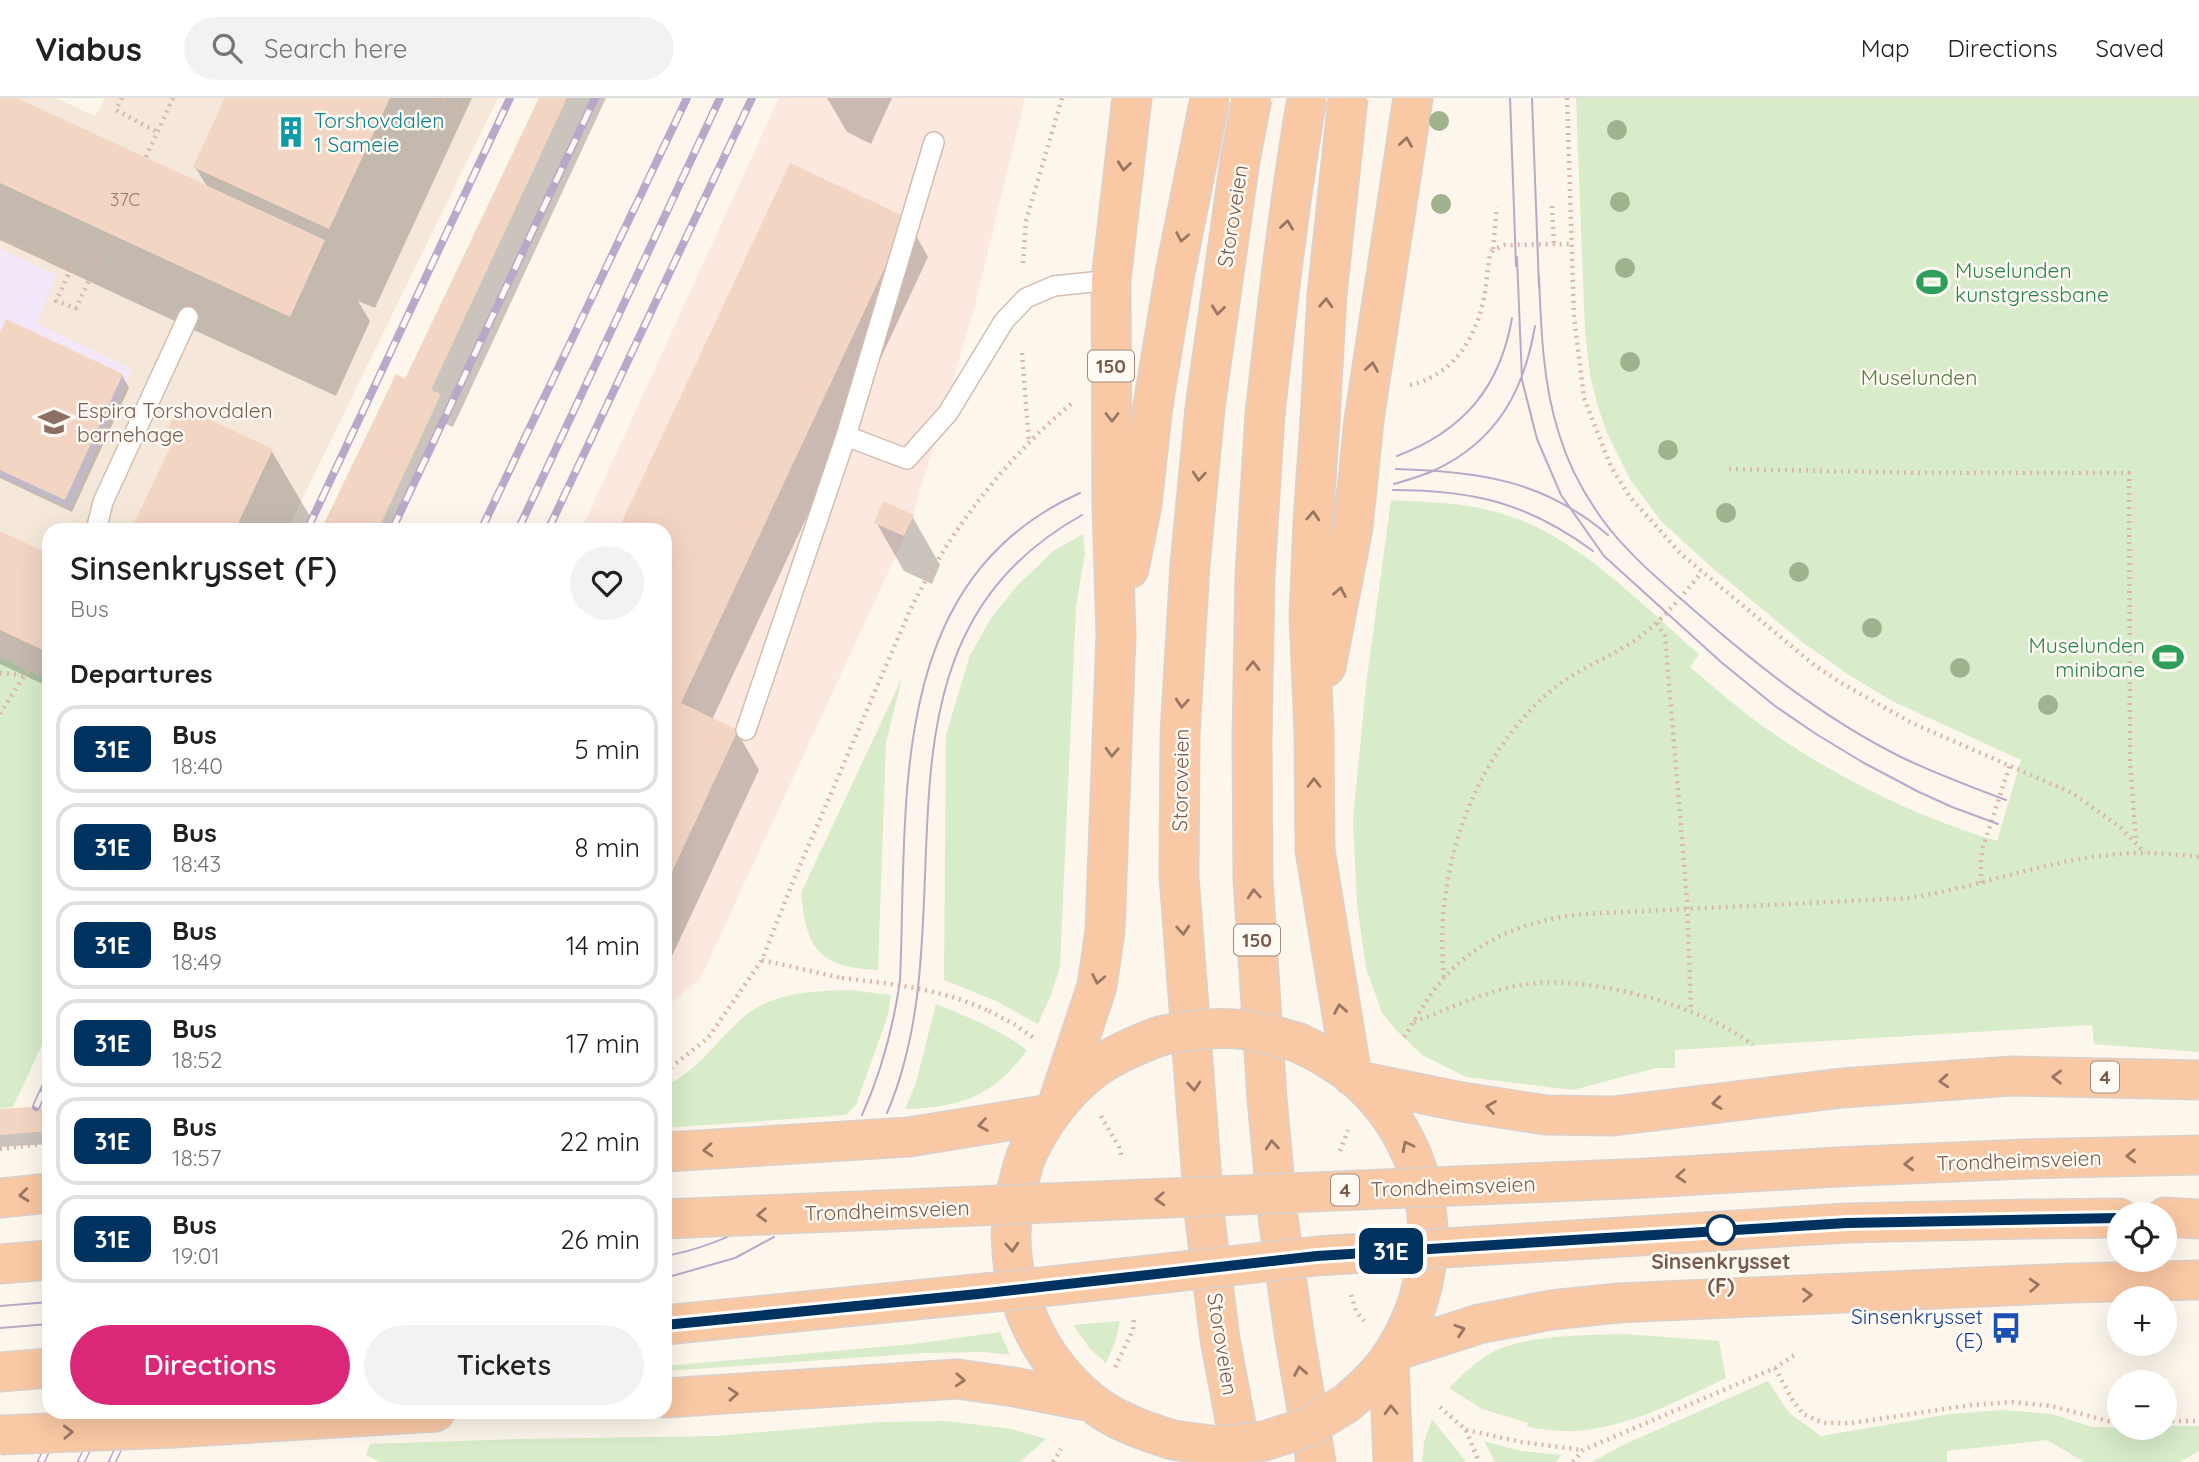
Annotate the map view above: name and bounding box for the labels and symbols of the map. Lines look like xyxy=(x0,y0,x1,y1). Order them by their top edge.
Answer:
place label: Torshovdalen 1 Sameie xyxy=(314,107,444,157)
building icon: Torshovdalen 1 Sameie xyxy=(274,115,308,149)
one-way arrow xyxy=(1399,136,1414,148)
one-way arrow xyxy=(1117,160,1132,172)
street label: Storoveien xyxy=(1211,163,1253,269)
house number: 37C xyxy=(110,188,140,211)
one-way arrow xyxy=(1280,219,1295,231)
one-way arrow xyxy=(1175,231,1190,243)
place label: Muselunden kunstgressbane xyxy=(1955,257,2109,307)
sports icon: Muselunden kunstgressbane xyxy=(1915,265,1949,299)
one-way arrow xyxy=(1319,297,1334,308)
one-way arrow xyxy=(1210,305,1225,316)
road number: 150 xyxy=(1088,350,1134,382)
one-way arrow xyxy=(1365,361,1380,373)
park label: Muselunden xyxy=(1861,364,1977,390)
place label: Espira Torshovdalen barnehage xyxy=(77,397,273,447)
school or university icon: Espira Torshovdalen barnehage xyxy=(37,405,71,439)
one-way arrow xyxy=(1104,412,1119,423)
one-way arrow xyxy=(1192,471,1207,482)
one-way arrow xyxy=(1305,511,1320,522)
one-way arrow xyxy=(1332,586,1347,598)
place label: Muselunden minibane xyxy=(2028,632,2145,682)
sports icon: Muselunden minibane xyxy=(2151,640,2185,674)
one-way arrow xyxy=(1245,660,1261,671)
one-way arrow xyxy=(1175,698,1190,709)
street label: Storoveien xyxy=(1166,728,1194,832)
one-way arrow xyxy=(1104,747,1120,758)
one-way arrow xyxy=(1306,777,1322,788)
one-way arrow xyxy=(1247,888,1262,899)
one-way arrow xyxy=(1175,925,1190,936)
road number: 150 xyxy=(1234,925,1280,956)
one-way arrow xyxy=(1091,973,1106,985)
one-way arrow xyxy=(1333,1003,1348,1014)
road number: 4 xyxy=(2091,1062,2119,1093)
one-way arrow xyxy=(2052,1069,2062,1085)
one-way arrow xyxy=(1938,1073,1949,1088)
one-way arrow xyxy=(1186,1081,1201,1092)
one-way arrow xyxy=(1712,1095,1723,1110)
one-way arrow xyxy=(1486,1100,1497,1115)
one-way arrow xyxy=(977,1117,989,1132)
one-way arrow xyxy=(1264,1139,1279,1151)
one-way arrow xyxy=(1402,1141,1416,1153)
one-way arrow xyxy=(702,1142,713,1157)
street label: Trondheimsveien xyxy=(1936,1144,2102,1176)
one-way arrow xyxy=(2125,1148,2136,1163)
one-way arrow xyxy=(1903,1156,1914,1171)
one-way arrow xyxy=(1676,1168,1687,1183)
street label: Trondheimsveien xyxy=(1370,1170,1536,1202)
road number: 4 xyxy=(1331,1174,1359,1206)
one-way arrow xyxy=(19,1188,30,1203)
one-way arrow xyxy=(1155,1191,1166,1206)
street label: Trondheimsveien xyxy=(804,1194,970,1226)
one-way arrow xyxy=(756,1207,767,1222)
marker: Sinsenkrysset (F) xyxy=(1706,1215,1736,1245)
line badge: 31E xyxy=(1351,1228,1431,1274)
one-way arrow xyxy=(1004,1242,1019,1253)
place label: Sinsenkrysset (F) xyxy=(1651,1248,1791,1298)
one-way arrow xyxy=(2029,1277,2040,1292)
one-way arrow xyxy=(1802,1288,1813,1303)
street label: Storoveien xyxy=(1202,1291,1244,1397)
place label: Sinsenkrysset (E) xyxy=(1851,1303,1983,1353)
bus stop icon: Sinsenkrysset (E) xyxy=(1989,1311,2023,1345)
one-way arrow xyxy=(1453,1324,1465,1338)
one-way arrow xyxy=(1293,1365,1308,1376)
one-way arrow xyxy=(955,1373,966,1388)
one-way arrow xyxy=(728,1387,739,1402)
one-way arrow xyxy=(1384,1405,1399,1416)
one-way arrow xyxy=(63,1425,74,1440)

